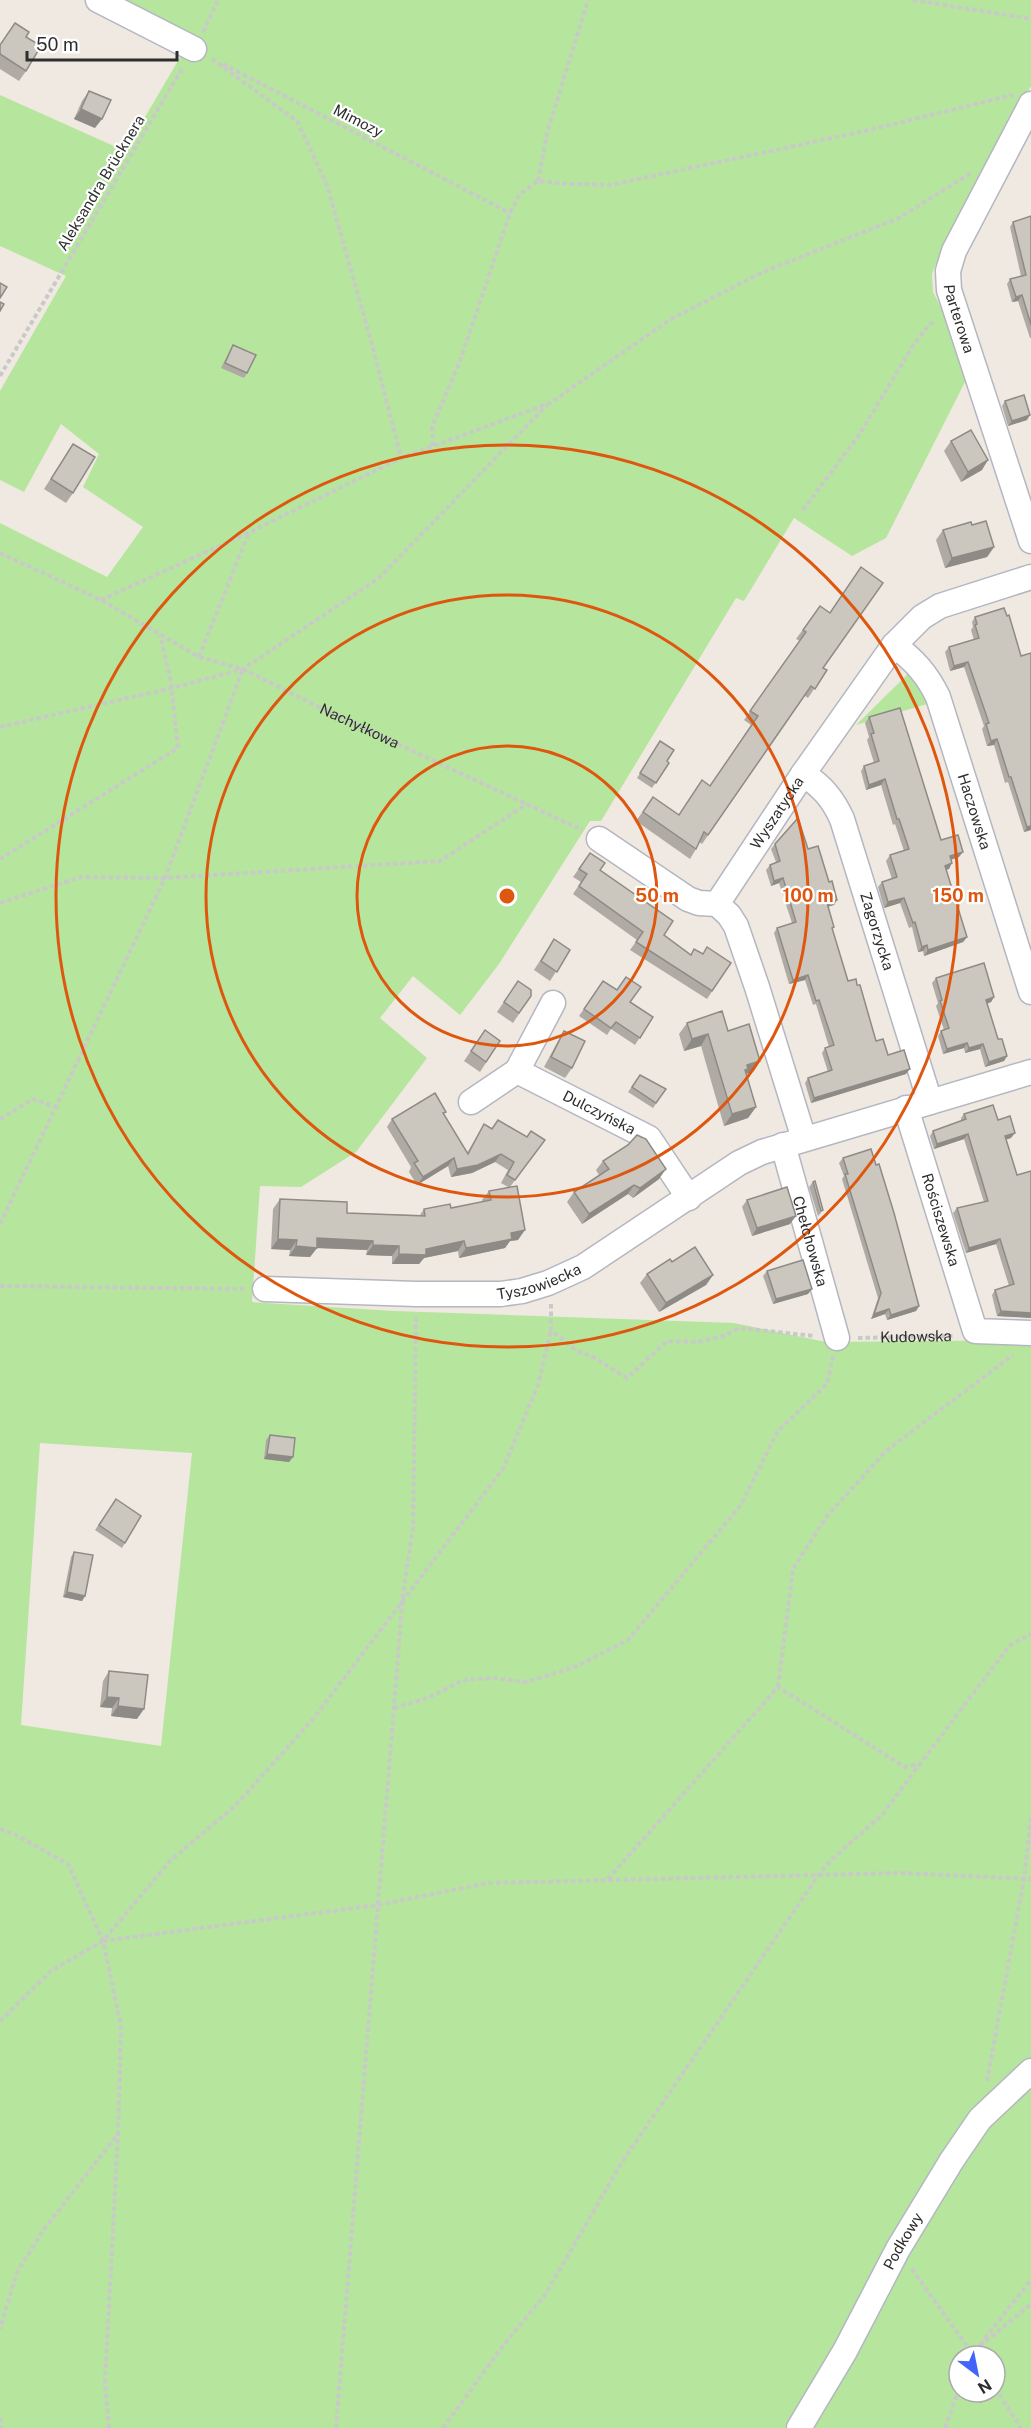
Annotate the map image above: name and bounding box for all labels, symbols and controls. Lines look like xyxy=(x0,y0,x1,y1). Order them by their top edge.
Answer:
scale bar xyxy=(27,24,177,62)
text: 50 m xyxy=(36,34,79,55)
street label: Mimozy xyxy=(331,101,386,140)
street label: Aleksandra Brücknera xyxy=(53,112,148,253)
street label: Parterowa xyxy=(941,284,978,355)
street label: Nachyłkowa xyxy=(317,700,402,751)
street label: Haczowska xyxy=(955,771,995,852)
street label: Wyszatycka xyxy=(747,773,807,852)
text: 50 m xyxy=(635,885,679,906)
text: 100 m xyxy=(782,885,834,906)
text: 150 m xyxy=(932,885,984,906)
centre of rings xyxy=(497,886,517,906)
street label: Zagorzycka xyxy=(857,890,898,972)
street label: Dulczyńska xyxy=(560,1087,638,1138)
street label: Rościszewska xyxy=(919,1171,963,1268)
street label: Chełchowska xyxy=(790,1194,831,1288)
street label: Tyszowiecka xyxy=(496,1260,583,1302)
street label: Kudowska xyxy=(880,1327,952,1346)
street label: Podkowy xyxy=(880,2209,926,2272)
north arrow xyxy=(947,2344,1007,2404)
text: N xyxy=(974,2375,995,2398)

